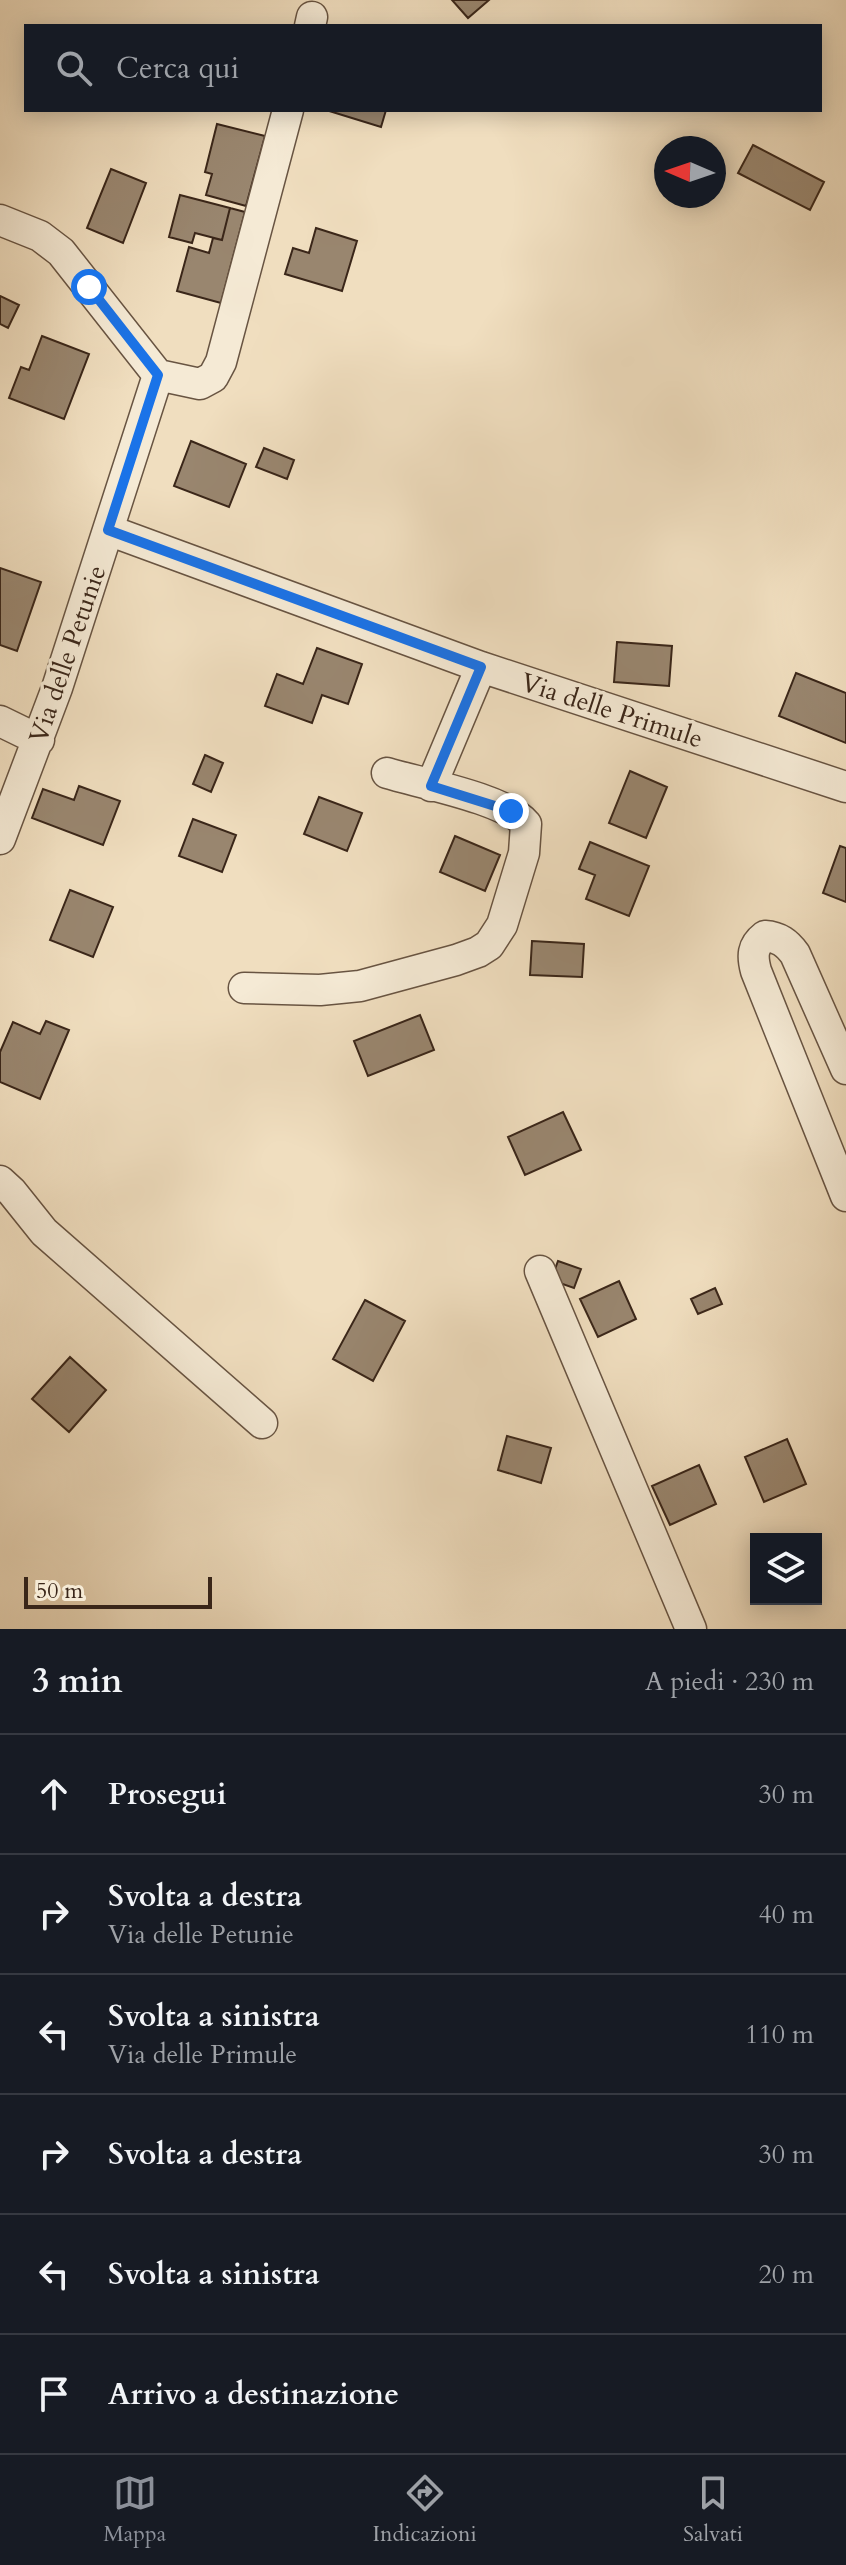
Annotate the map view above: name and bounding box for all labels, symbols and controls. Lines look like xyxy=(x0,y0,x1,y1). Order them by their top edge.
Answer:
search box xyxy=(24,24,822,112)
icon: search xyxy=(52,46,96,90)
text: Cerca qui xyxy=(116,48,239,89)
north arrow xyxy=(654,136,726,208)
route start xyxy=(71,269,107,305)
street label: Via delle Petunie xyxy=(21,561,114,748)
street label: Via delle Primule xyxy=(516,665,707,756)
route end xyxy=(493,793,529,829)
map controls xyxy=(750,1533,822,1605)
button: layers xyxy=(750,1533,822,1605)
scale bar xyxy=(24,1573,212,1609)
text: 50 m xyxy=(36,1576,83,1606)
text: 3 min xyxy=(32,1658,123,1704)
text: A piedi · 230 m xyxy=(645,1664,814,1699)
icon: ahead xyxy=(32,1772,76,1816)
text: Prosegui xyxy=(108,1774,227,1815)
text: 30 m xyxy=(758,1777,814,1812)
text: Svolta a destra xyxy=(108,1876,302,1917)
icon: right xyxy=(32,1892,76,1936)
text: 40 m xyxy=(758,1897,814,1932)
text: Via delle Petunie xyxy=(108,1917,294,1952)
text: Svolta a sinistra xyxy=(108,1996,320,2037)
icon: left xyxy=(32,2012,76,2056)
text: 110 m xyxy=(745,2017,814,2052)
text: Via delle Primule xyxy=(108,2037,297,2072)
icon: right xyxy=(32,2132,76,2176)
text: Svolta a destra xyxy=(108,2134,302,2175)
text: 30 m xyxy=(758,2137,814,2172)
icon: left xyxy=(32,2252,76,2296)
text: Svolta a sinistra xyxy=(108,2254,320,2295)
text: 20 m xyxy=(758,2257,814,2292)
icon: arrive xyxy=(32,2372,76,2416)
text: Arrivo a destinazione xyxy=(108,2374,399,2415)
tab: Mappa xyxy=(103,2471,166,2549)
tab: Indicazioni xyxy=(373,2471,477,2549)
tab: Salvati xyxy=(683,2471,743,2549)

